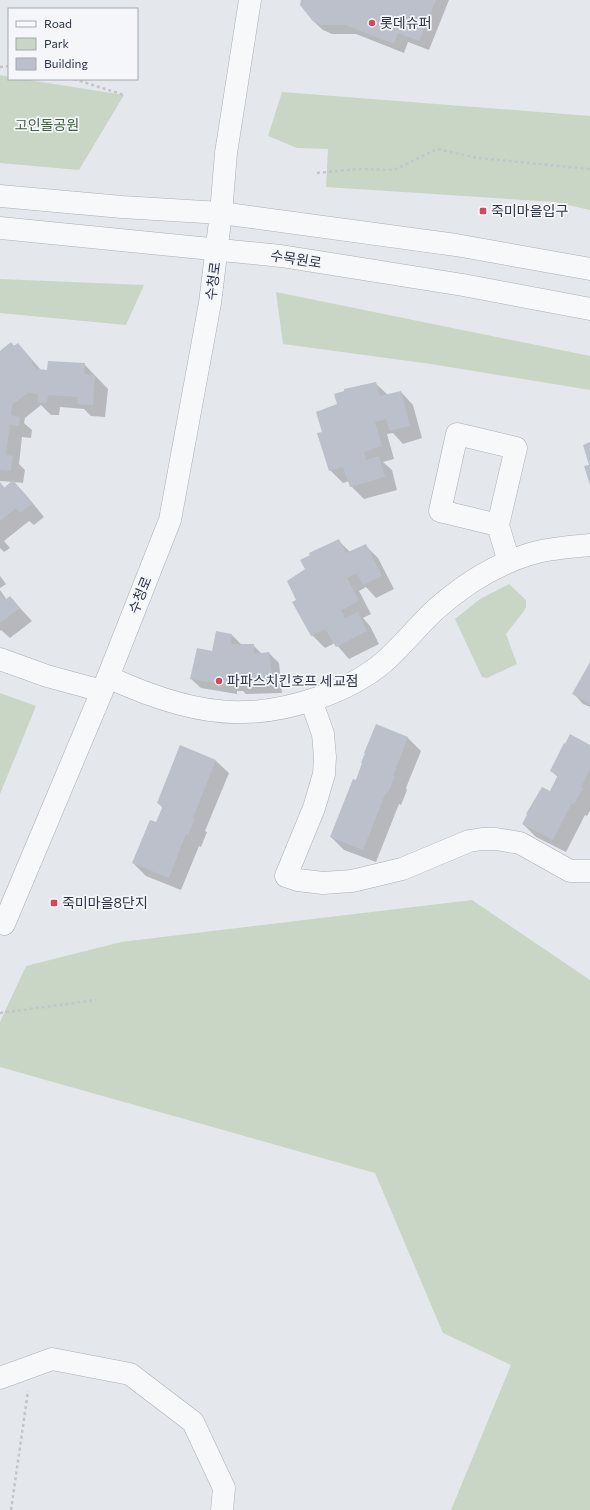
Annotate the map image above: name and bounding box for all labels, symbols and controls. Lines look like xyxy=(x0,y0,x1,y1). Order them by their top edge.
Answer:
legend xyxy=(8,8,138,80)
place label: 롯데슈퍼 xyxy=(380,14,432,31)
text: Road xyxy=(44,16,72,30)
marker: 롯데슈퍼 xyxy=(367,18,377,28)
text: Park xyxy=(44,36,70,50)
text: Building xyxy=(44,56,88,70)
park label: 고인돌공원 xyxy=(15,116,79,133)
place label: 죽미마을입구 xyxy=(491,202,568,219)
marker: 죽미마을입구 xyxy=(478,206,488,216)
street label: 수목원로 xyxy=(269,246,323,271)
street label: 수청로 xyxy=(202,261,223,301)
street label: 수청로 xyxy=(124,574,155,616)
place label: 파파스치킨호프 세교점 xyxy=(227,672,358,689)
marker: 파파스치킨호프 세교점 xyxy=(214,676,224,686)
place label: 죽미마을8단지 xyxy=(62,894,148,911)
marker: 죽미마을8단지 xyxy=(49,898,59,908)

